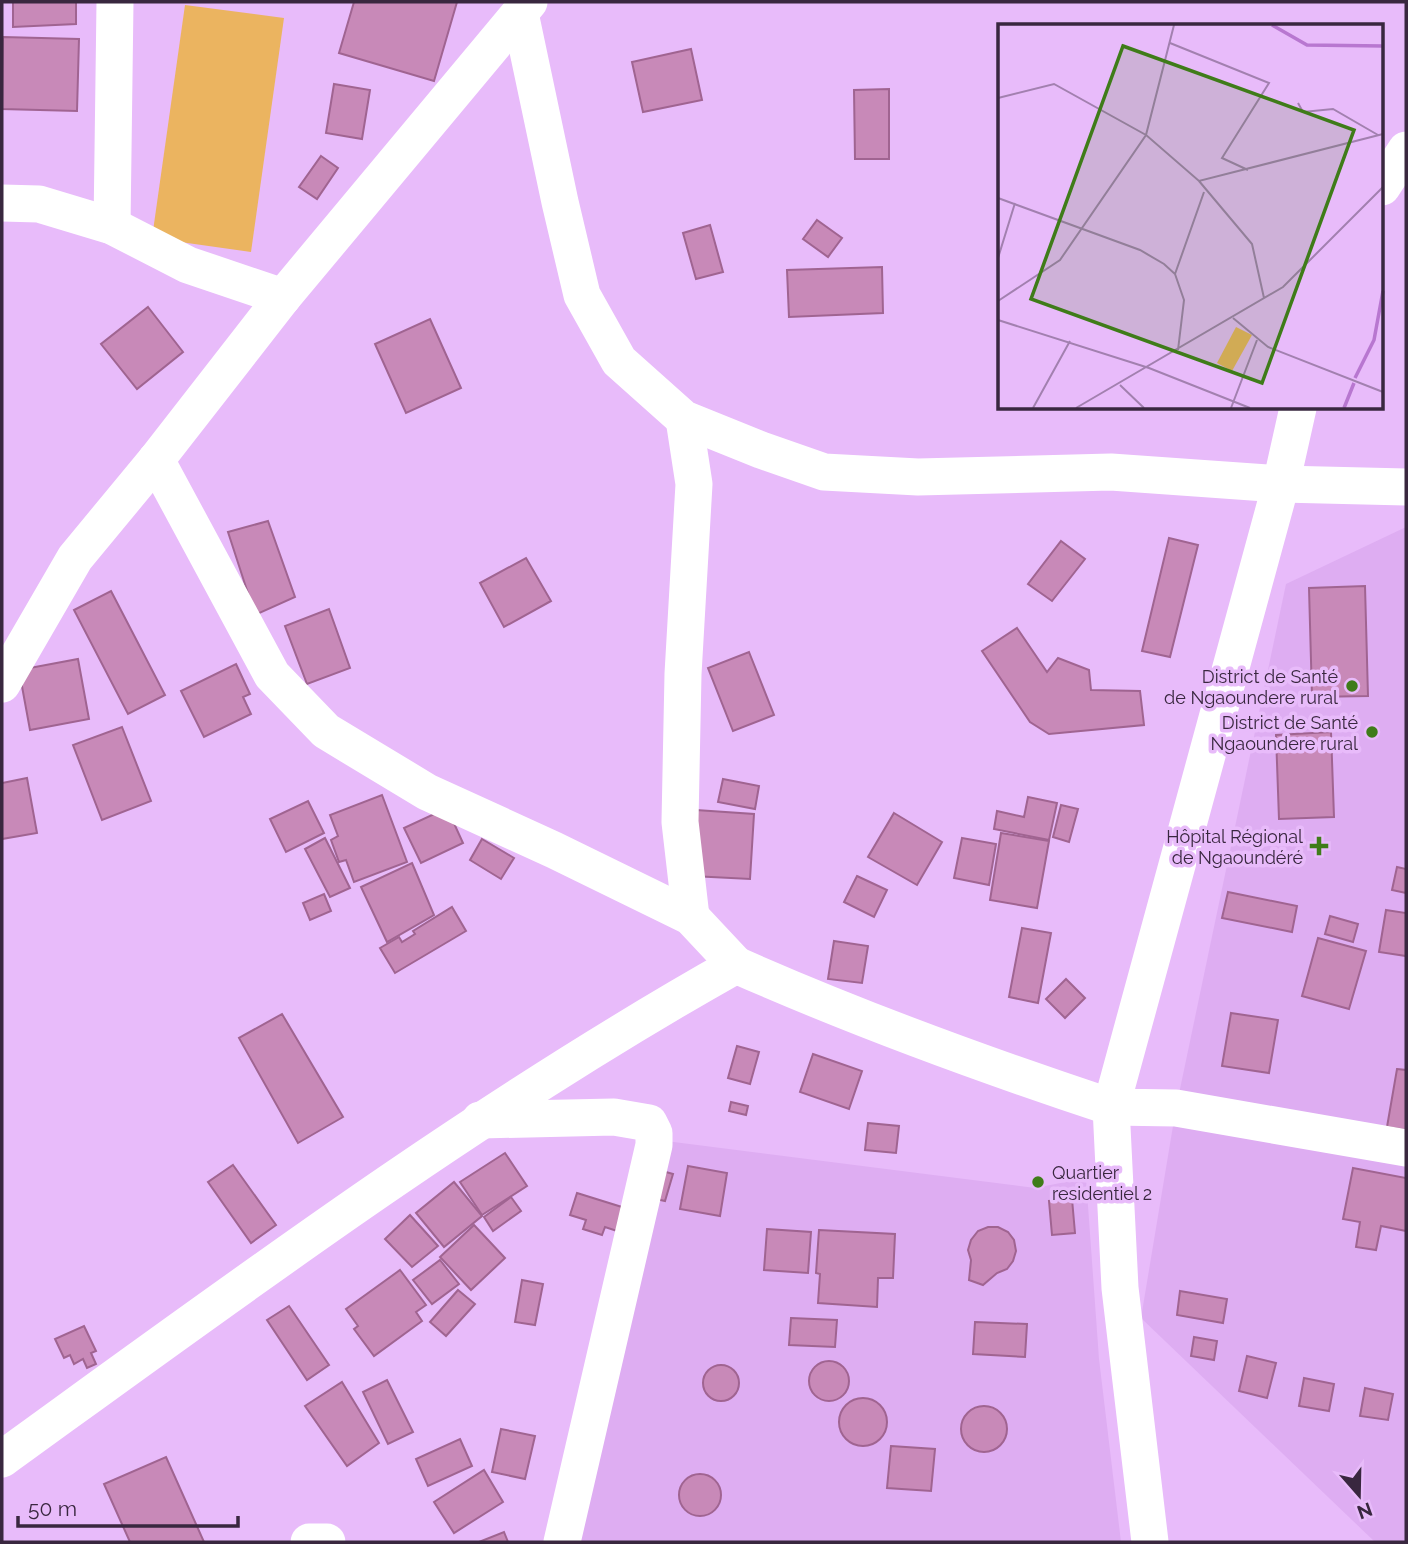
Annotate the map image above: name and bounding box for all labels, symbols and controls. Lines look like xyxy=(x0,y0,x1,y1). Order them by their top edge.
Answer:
inset map xyxy=(998,24,1384,410)
place label: District de Santé de Ngaoundere rural xyxy=(1164,666,1338,708)
marker: District de Santé de Ngaoundere rural xyxy=(1344,678,1360,694)
place label: District de Santé Ngaoundere rural xyxy=(1210,712,1358,754)
marker: District de Santé Ngaoundere rural xyxy=(1364,724,1380,740)
place label: Hôpital Régional de Ngaoundéré xyxy=(1166,826,1303,868)
marker: Hôpital Régional de Ngaoundéré xyxy=(1309,836,1329,856)
place label: Quartier residentiel 2 xyxy=(1052,1162,1152,1204)
marker: Quartier residentiel 2 xyxy=(1030,1174,1046,1190)
north arrow xyxy=(1324,1460,1394,1530)
scale bar xyxy=(18,1484,238,1528)
text: 50 m xyxy=(28,1496,77,1521)
text: N xyxy=(1354,1498,1375,1524)

